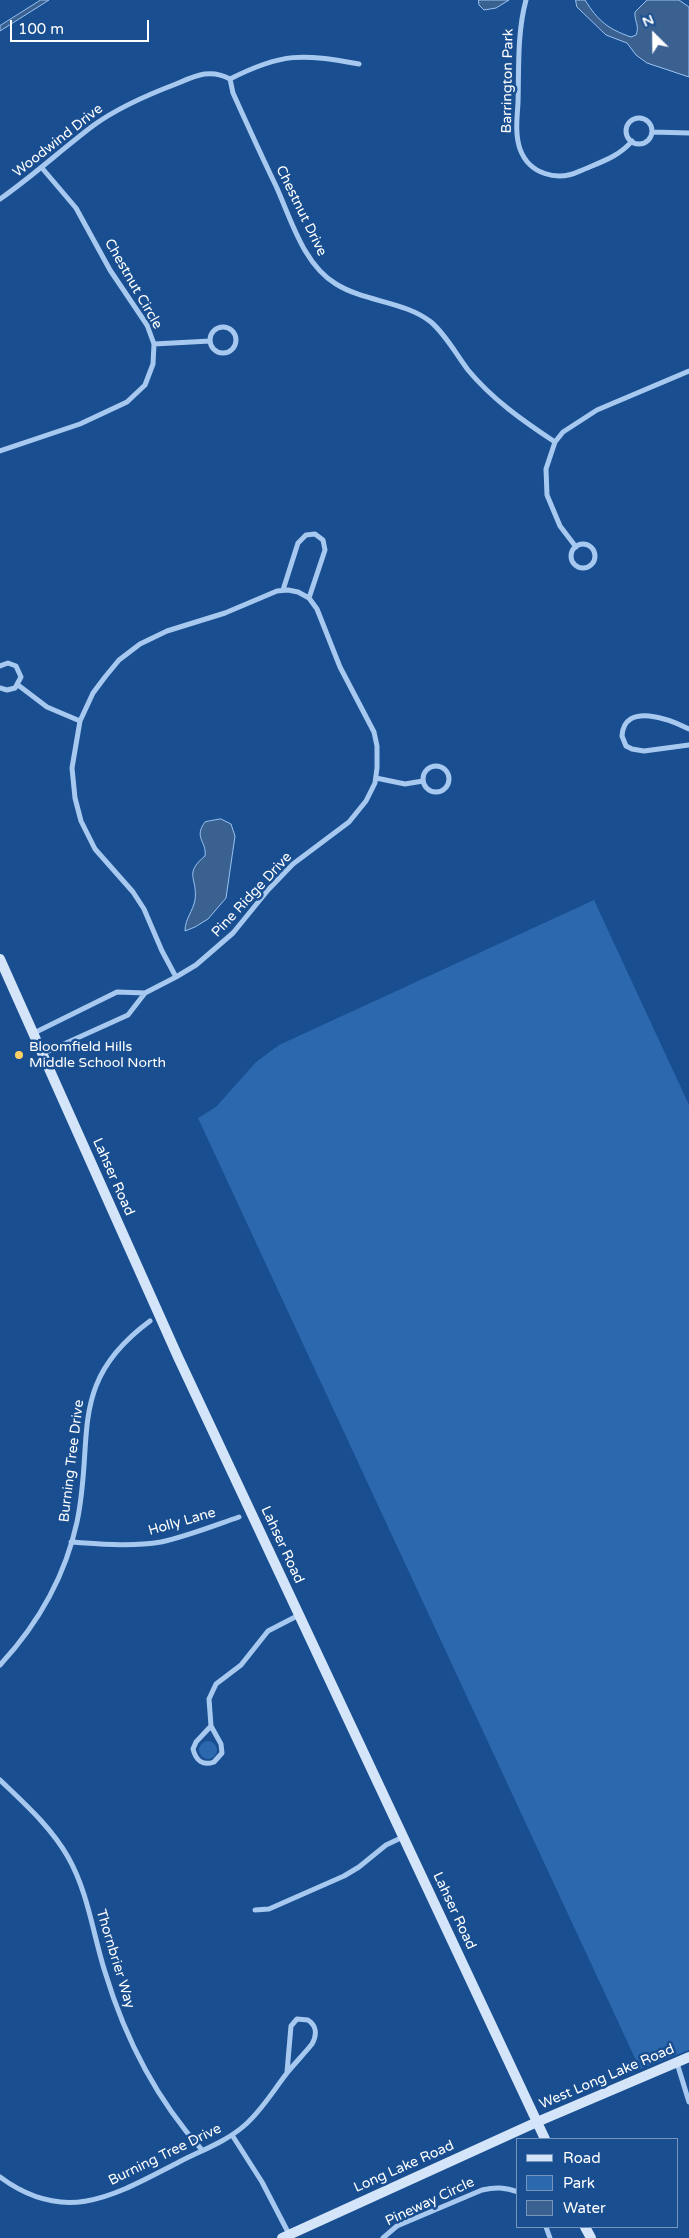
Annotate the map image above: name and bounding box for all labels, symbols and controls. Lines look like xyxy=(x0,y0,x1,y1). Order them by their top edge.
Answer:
scale bar xyxy=(12,10,151,42)
north arrow xyxy=(629,10,679,60)
text: N xyxy=(639,11,656,31)
text: 100 m xyxy=(18,20,64,38)
street label: Barrington Park xyxy=(499,28,517,134)
street label: Woodwind Drive xyxy=(10,101,106,181)
street label: Chestnut Drive xyxy=(272,163,330,259)
street label: Chestnut Circle xyxy=(100,236,166,332)
street label: Pine Ridge Drive xyxy=(208,849,296,941)
place label: Bloomfield Hills Middle School North xyxy=(29,1039,166,1072)
marker: Bloomfield Hills Middle School North xyxy=(13,1049,25,1061)
street label: Lahser Road xyxy=(88,1136,138,1218)
street label: Burning Tree Drive xyxy=(56,1399,88,1523)
street label: Holly Lane xyxy=(146,1504,218,1540)
street label: Lahser Road xyxy=(257,1504,307,1586)
street label: Lahser Road xyxy=(429,1870,479,1952)
street label: Thornbrier Way xyxy=(92,1907,138,2011)
street label: West Long Lake Road xyxy=(537,2041,677,2113)
street label: Burning Tree Drive xyxy=(106,2120,224,2190)
street label: Long Lake Road xyxy=(351,2137,457,2197)
legend xyxy=(516,2138,679,2228)
text: Road xyxy=(563,2149,601,2167)
street label: Pineway Circle xyxy=(383,2174,477,2230)
text: Park xyxy=(563,2174,595,2192)
text: Water xyxy=(563,2199,606,2217)

